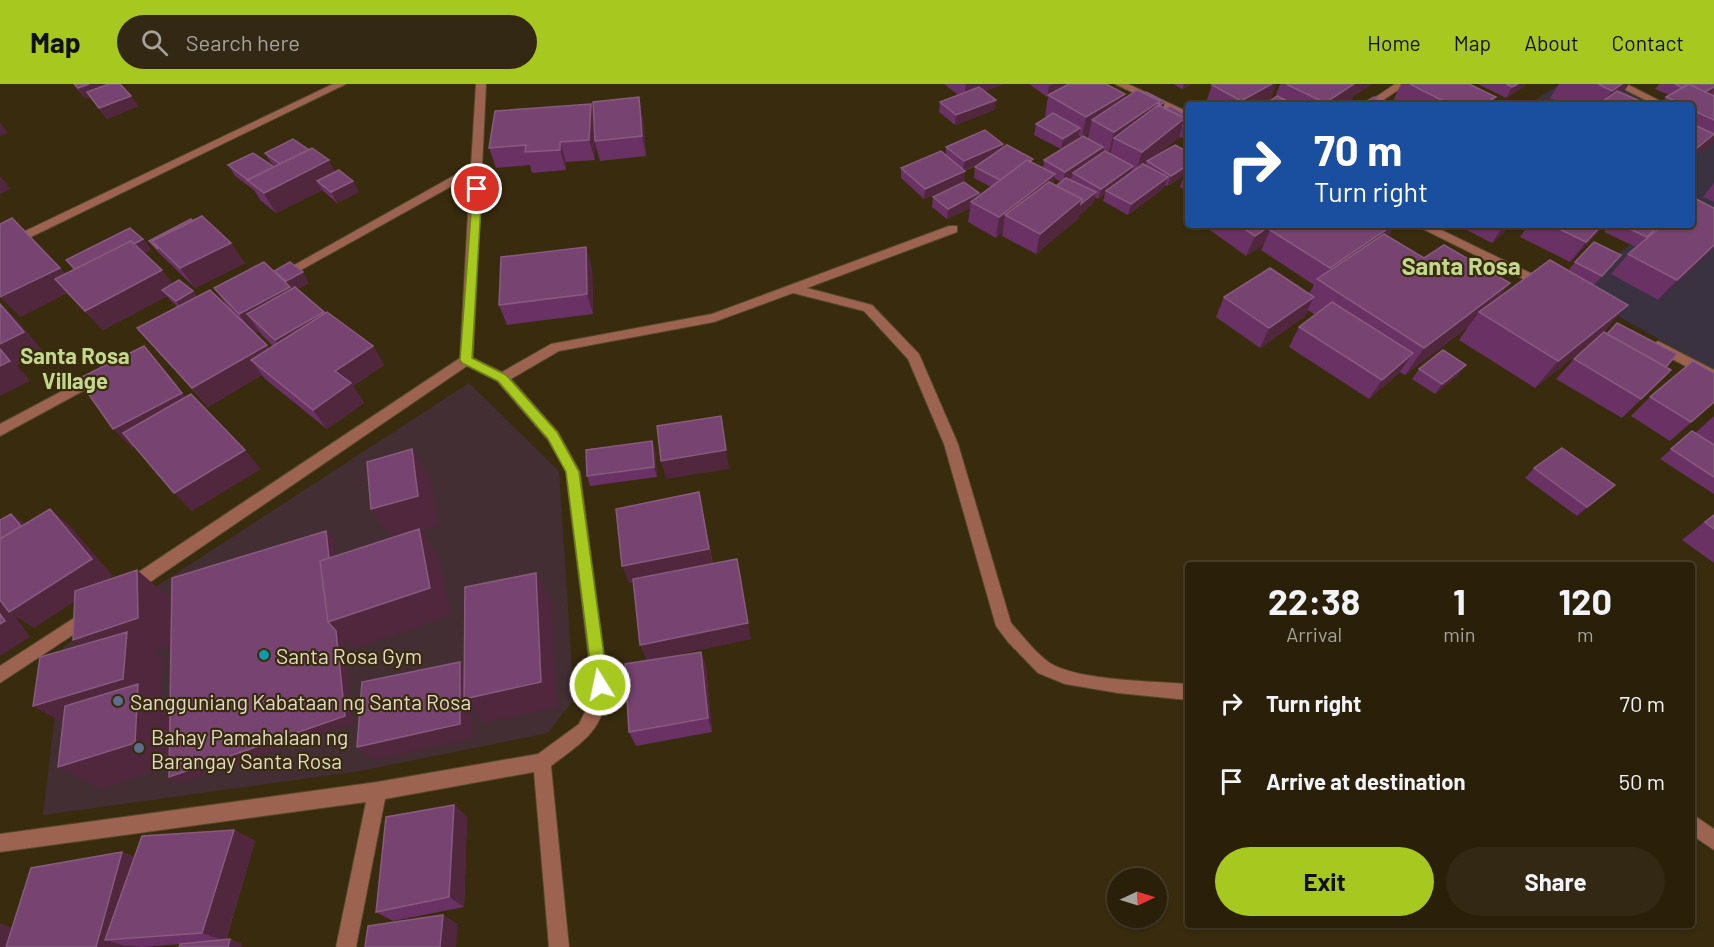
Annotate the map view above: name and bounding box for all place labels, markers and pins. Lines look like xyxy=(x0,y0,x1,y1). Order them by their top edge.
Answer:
pin xyxy=(451,163,502,214)
place label: Santa Rosa Gym xyxy=(276,643,422,668)
marker: Santa Rosa Gym xyxy=(257,648,271,662)
place label: Sangguniang Kabataan ng Santa Rosa xyxy=(130,689,471,714)
marker: Sangguniang Kabataan ng Santa Rosa xyxy=(111,694,125,708)
place label: Bahay Pamahalaan ng Barangay Santa Rosa xyxy=(151,724,348,773)
marker: Bahay Pamahalaan ng Barangay Santa Rosa xyxy=(132,741,146,755)

